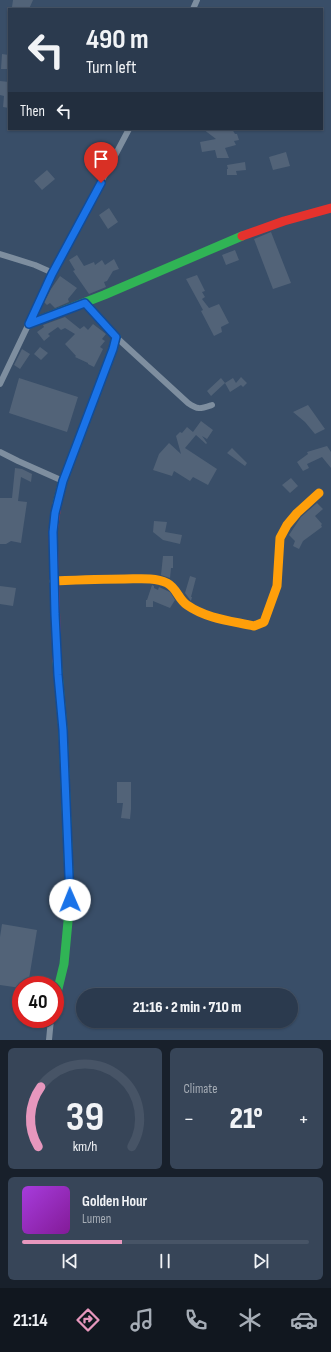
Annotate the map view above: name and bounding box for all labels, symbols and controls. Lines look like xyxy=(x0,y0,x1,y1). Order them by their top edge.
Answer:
text: 490 m xyxy=(86,23,149,56)
icon: left xyxy=(20,24,72,76)
text: Turn left xyxy=(86,57,137,78)
icon: left xyxy=(53,100,75,122)
text: Then xyxy=(20,102,45,121)
pin xyxy=(84,142,118,183)
icon: arrive xyxy=(90,148,112,170)
position arrow xyxy=(49,879,91,921)
speed limit sign: 40 xyxy=(12,976,64,1028)
text: 21:16 · 2 min · 710 m xyxy=(133,998,241,1017)
text: Climate xyxy=(184,1081,217,1097)
text: 39 xyxy=(66,1092,104,1141)
text: 21° xyxy=(230,1101,263,1137)
text: − xyxy=(184,1106,194,1133)
text: + xyxy=(298,1106,309,1133)
text: km/h xyxy=(72,1137,97,1154)
text: Golden Hour xyxy=(82,1192,147,1211)
text: Lumen xyxy=(82,1211,111,1227)
icon: previous xyxy=(59,1250,81,1272)
icon: pause xyxy=(154,1250,176,1272)
icon: next xyxy=(250,1250,272,1272)
icon: directions xyxy=(74,1306,102,1334)
icon: music xyxy=(128,1306,156,1334)
icon: phone xyxy=(182,1306,210,1334)
icon: climate xyxy=(236,1306,264,1334)
icon: car xyxy=(290,1306,318,1334)
text: 21:14 xyxy=(13,1310,48,1331)

